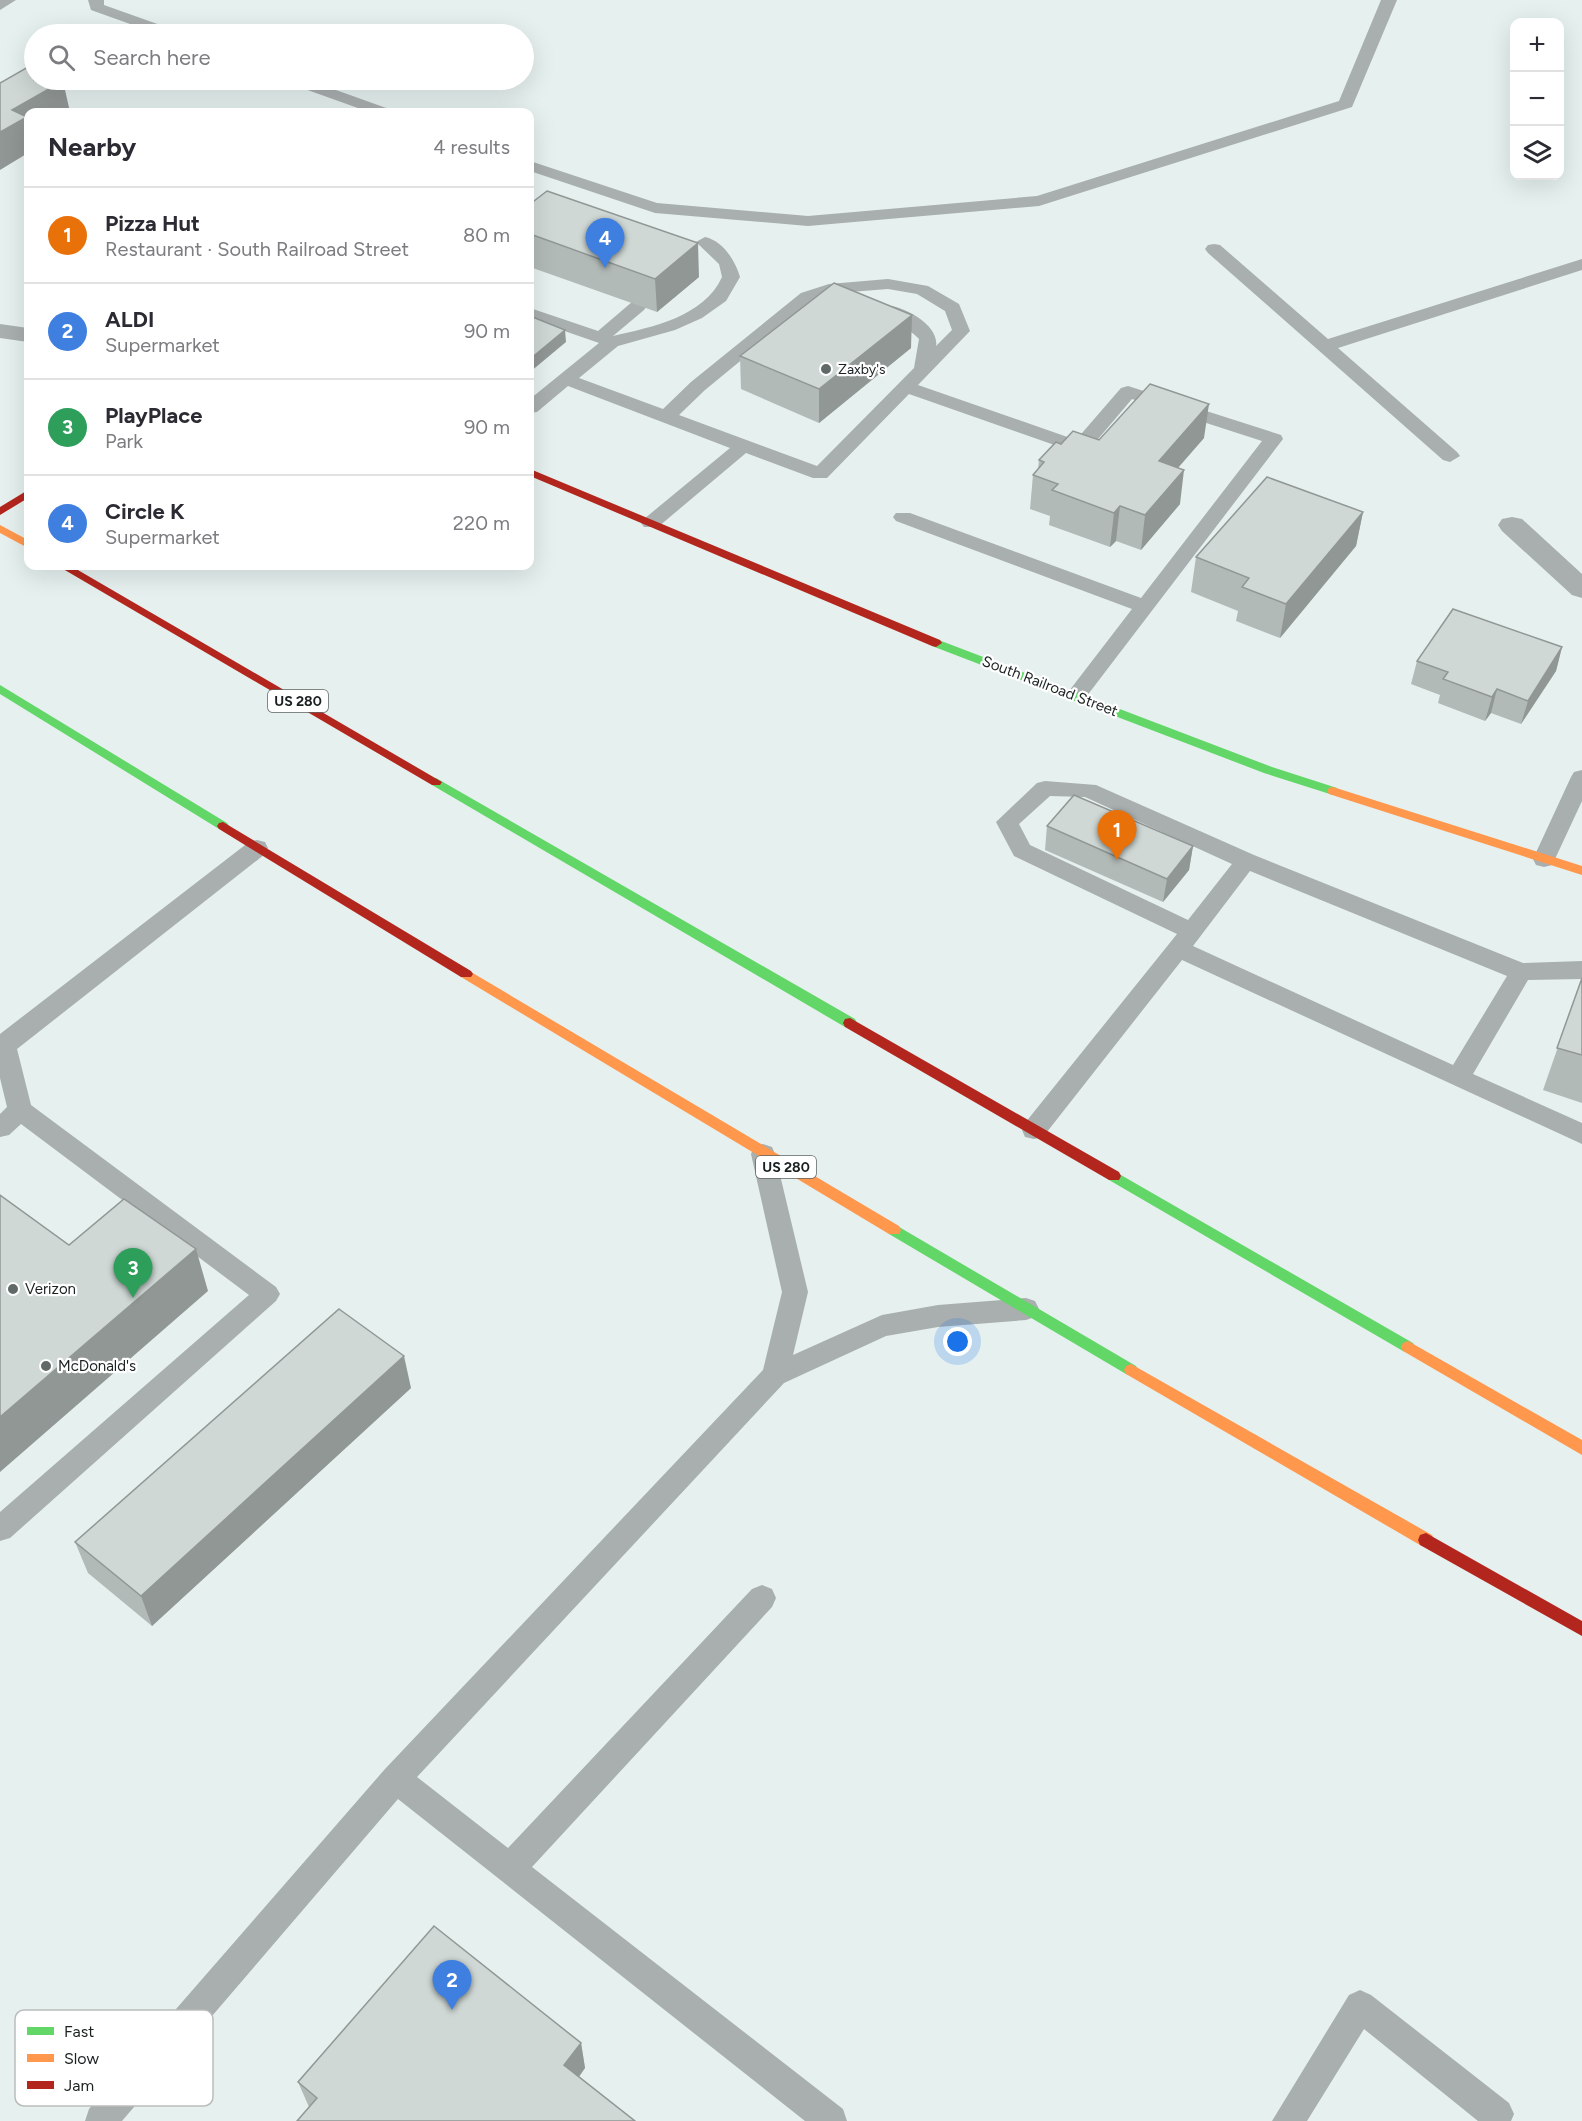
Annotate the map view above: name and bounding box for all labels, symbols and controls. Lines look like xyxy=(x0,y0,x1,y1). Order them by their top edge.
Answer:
map controls xyxy=(1510,18,1564,180)
button: + xyxy=(1510,18,1564,72)
search box xyxy=(24,24,534,90)
icon: search xyxy=(45,41,78,74)
text: Search here xyxy=(93,44,211,71)
button: − xyxy=(1510,72,1564,126)
button: layers xyxy=(1510,126,1564,180)
text: Nearby xyxy=(48,131,136,163)
text: 4 results xyxy=(433,135,510,159)
text: Pizza Hut xyxy=(105,210,200,237)
pin: 4 xyxy=(586,218,624,268)
text: 1 xyxy=(63,223,72,247)
text: 80 m xyxy=(463,223,510,247)
text: Restaurant · South Railroad Street xyxy=(105,237,409,261)
text: ALDI xyxy=(105,306,154,333)
text: 2 xyxy=(62,319,73,343)
text: 90 m xyxy=(464,319,510,343)
text: Supermarket xyxy=(105,333,220,357)
place label: Zaxby's xyxy=(838,361,885,378)
marker: Zaxby's xyxy=(819,362,833,376)
text: PlayPlace xyxy=(105,402,202,429)
text: 3 xyxy=(62,415,73,439)
text: 90 m xyxy=(464,415,510,439)
text: Park xyxy=(105,429,143,453)
text: Circle K xyxy=(105,498,185,525)
text: 4 xyxy=(61,511,74,535)
text: 220 m xyxy=(453,511,510,535)
text: Supermarket xyxy=(105,525,220,549)
street label: South Railroad Street xyxy=(980,652,1121,720)
road number: US 280 xyxy=(268,690,328,712)
pin: 1 xyxy=(1098,810,1136,860)
road number: US 280 xyxy=(756,1156,816,1178)
pin: 3 xyxy=(114,1248,152,1298)
place label: Verizon xyxy=(25,1280,76,1298)
marker: Verizon xyxy=(6,1282,20,1296)
your location xyxy=(943,1327,972,1356)
place label: McDonald's xyxy=(58,1357,136,1375)
marker: McDonald's xyxy=(39,1359,53,1373)
pin: 2 xyxy=(432,1960,472,2010)
legend xyxy=(15,2010,213,2106)
text: Fast xyxy=(64,2022,94,2041)
text: Slow xyxy=(64,2049,99,2068)
text: Jam xyxy=(64,2076,94,2095)

